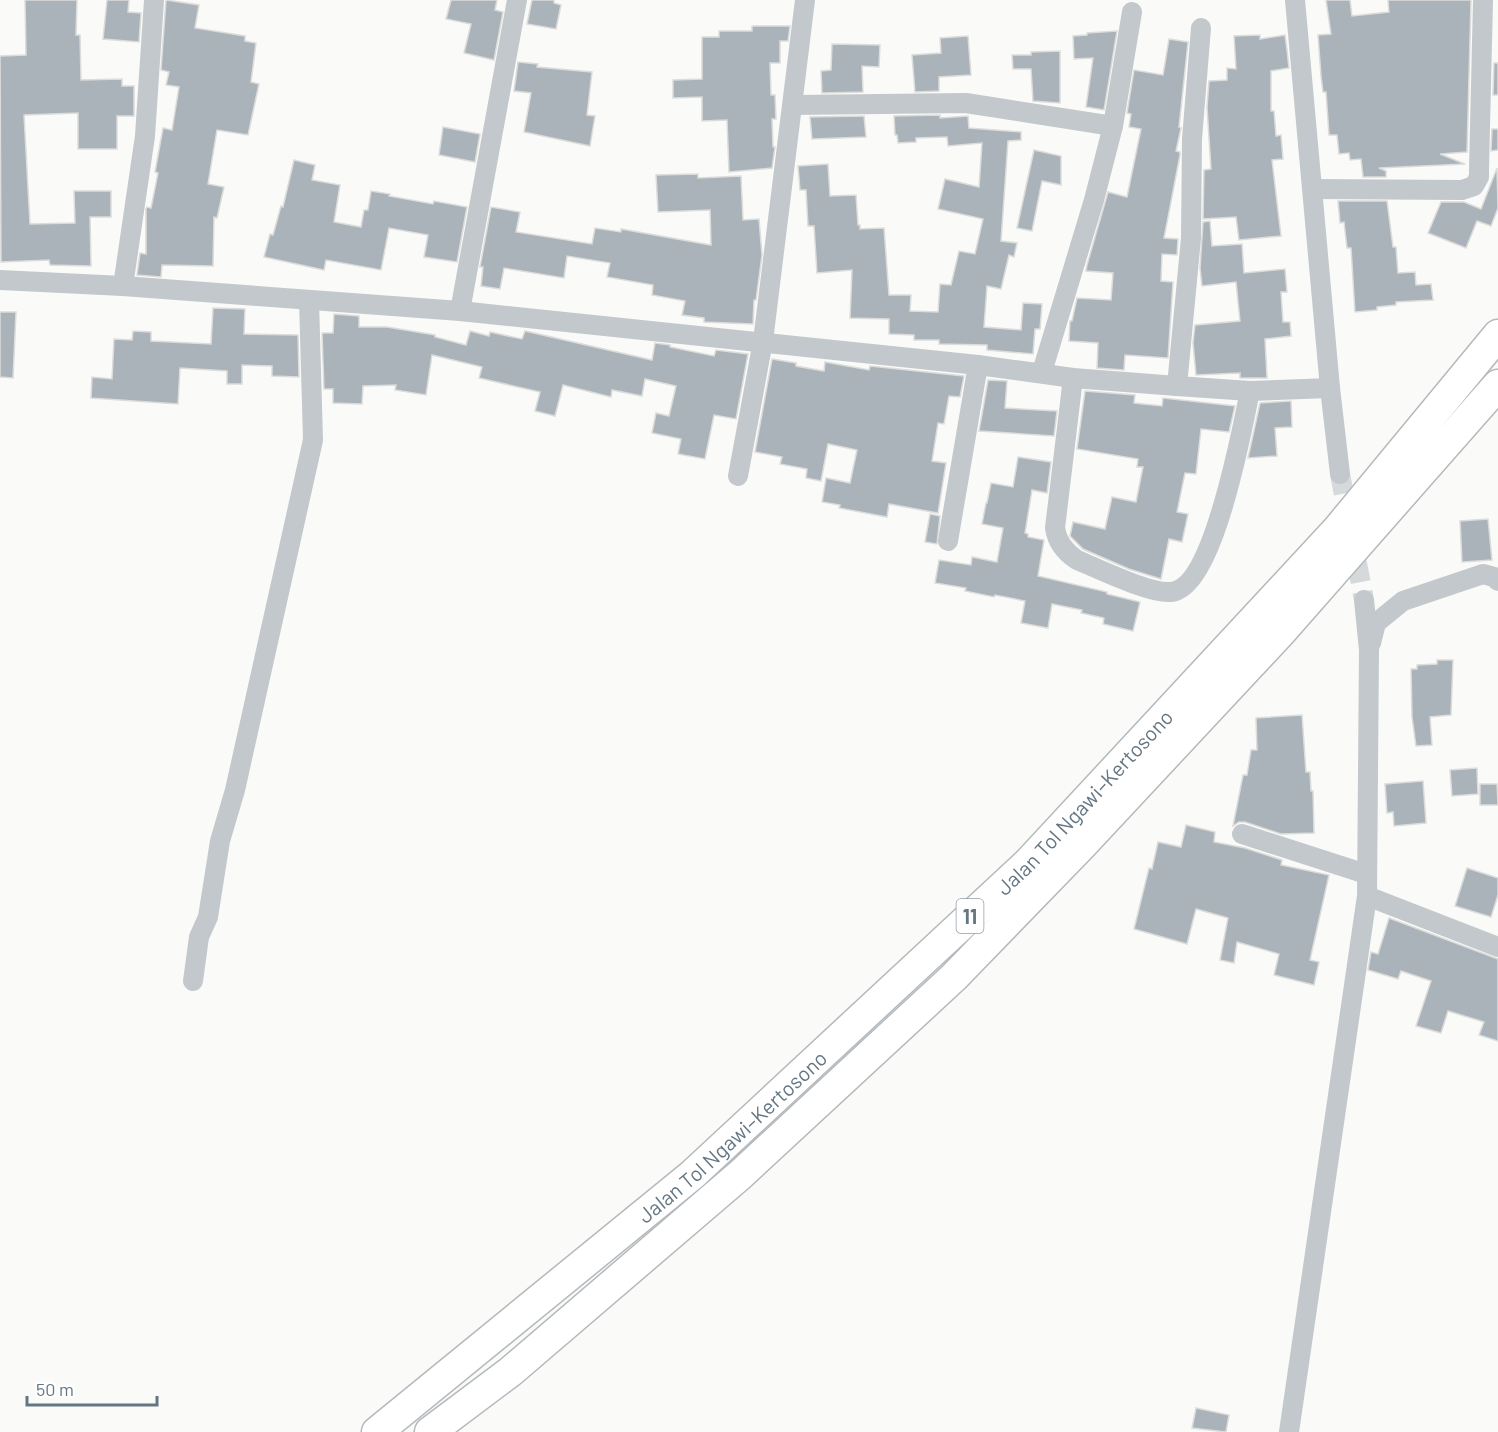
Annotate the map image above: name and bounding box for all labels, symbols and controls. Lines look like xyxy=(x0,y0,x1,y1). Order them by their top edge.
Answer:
street label: Jalan Tol Ngawi–Kertosono xyxy=(990,704,1177,899)
road number: 11 xyxy=(956,899,984,933)
street label: Jalan Tol Ngawi–Kertosono xyxy=(632,1045,831,1227)
scale bar xyxy=(27,1369,158,1407)
text: 50 m xyxy=(36,1378,74,1400)

